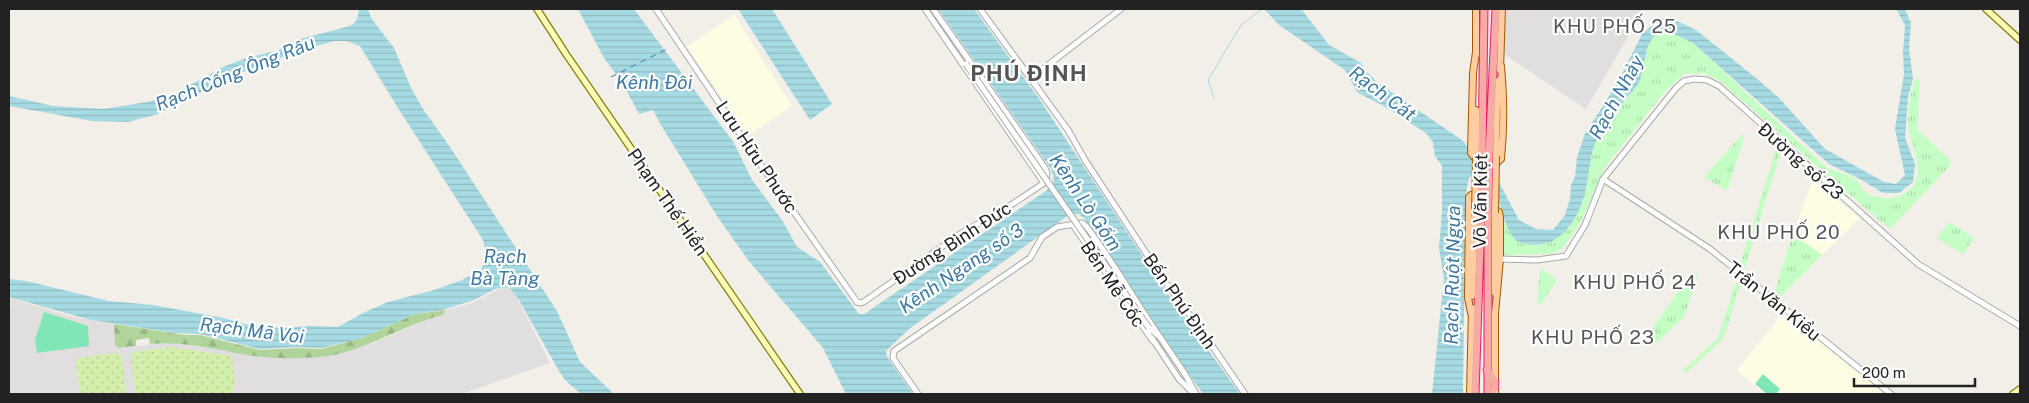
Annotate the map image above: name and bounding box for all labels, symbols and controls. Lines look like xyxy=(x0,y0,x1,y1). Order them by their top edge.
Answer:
district label: KHU PHỐ 25 xyxy=(1553,13,1677,37)
water label: Rạch Cống Ông Râu xyxy=(152,31,318,115)
water label: Rạch Nhảy xyxy=(1584,51,1648,143)
district label: PHÚ ĐỊNH xyxy=(970,59,1088,86)
water label: Rạch Cát xyxy=(1345,61,1421,125)
water label: Kênh Đôi xyxy=(616,71,693,93)
street label: Lưu Hữu Phước xyxy=(712,97,802,217)
street label: Đường số 23 xyxy=(1754,118,1848,204)
street label: Phạm Thế Hiển xyxy=(623,144,713,260)
water label: Kênh Lò Gốm xyxy=(1045,149,1127,255)
street label: Võ Văn Kiệt xyxy=(1469,153,1491,249)
street label: Đường Bình Đức xyxy=(889,197,1015,289)
water label: Rạch Ruột Ngựa xyxy=(1440,205,1464,345)
water label: Kênh Ngang số 3 xyxy=(895,218,1028,318)
district label: KHU PHỐ 20 xyxy=(1717,219,1841,243)
street label: Bến Mễ Cốc xyxy=(1076,237,1150,331)
water label: Rạch Bà Tàng xyxy=(470,245,540,289)
street label: Bến Phú Định xyxy=(1139,249,1221,353)
street label: Trần Văn Kiểu xyxy=(1723,257,1825,345)
district label: KHU PHỐ 24 xyxy=(1573,269,1697,293)
water label: Rạch Mã Voi xyxy=(199,313,306,347)
district label: KHU PHỐ 23 xyxy=(1531,324,1655,348)
scale bar xyxy=(1854,356,1975,388)
text: 200 m xyxy=(1862,364,1906,381)

